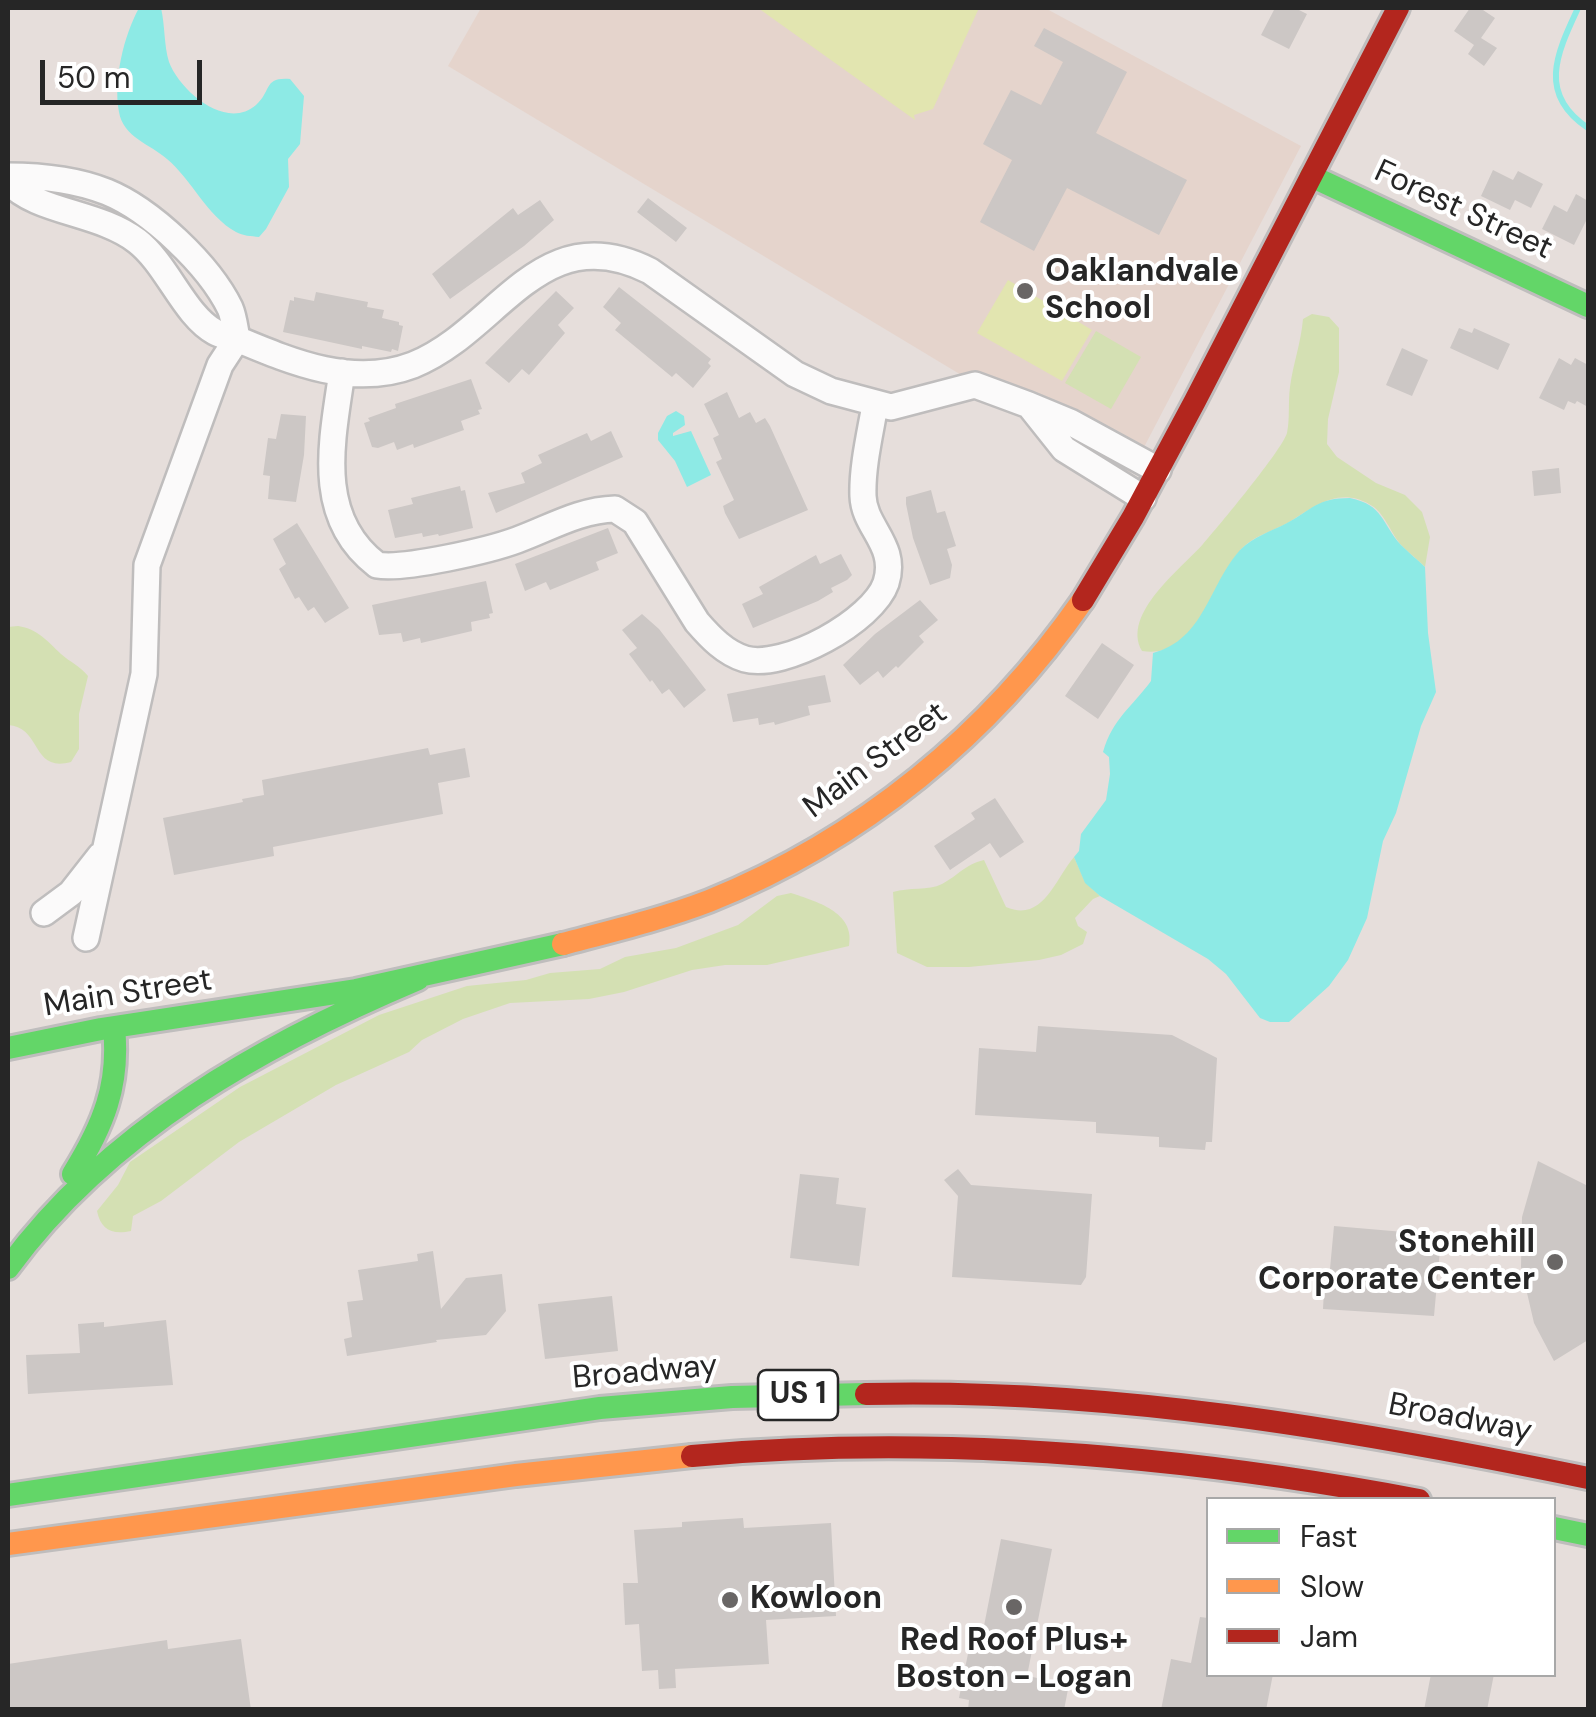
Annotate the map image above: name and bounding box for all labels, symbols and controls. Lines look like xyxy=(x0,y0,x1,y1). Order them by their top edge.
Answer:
scale bar xyxy=(45,40,208,102)
text: 50 m xyxy=(57,58,131,97)
street label: Forest Street xyxy=(1368,153,1558,269)
place label: Oaklandvale School xyxy=(1045,254,1239,329)
marker: Oaklandvale School xyxy=(1014,280,1036,302)
street label: Main Street xyxy=(797,695,955,827)
street label: Main Street xyxy=(41,962,215,1026)
place label: Stonehill Corporate Center xyxy=(1258,1225,1535,1300)
marker: Stonehill Corporate Center xyxy=(1544,1251,1566,1273)
street label: Broadway xyxy=(571,1348,719,1398)
road number: US 1 xyxy=(758,1370,838,1420)
street label: Broadway xyxy=(1385,1386,1535,1452)
legend xyxy=(1206,1497,1556,1677)
text: Fast xyxy=(1300,1517,1358,1556)
text: Slow xyxy=(1300,1567,1364,1606)
place label: Kowloon xyxy=(750,1581,882,1619)
marker: Kowloon xyxy=(719,1589,741,1611)
marker: Red Roof Plus+ Boston - Logan xyxy=(1003,1596,1025,1618)
text: Jam xyxy=(1300,1617,1358,1656)
place label: Red Roof Plus+ Boston - Logan xyxy=(896,1623,1132,1698)

